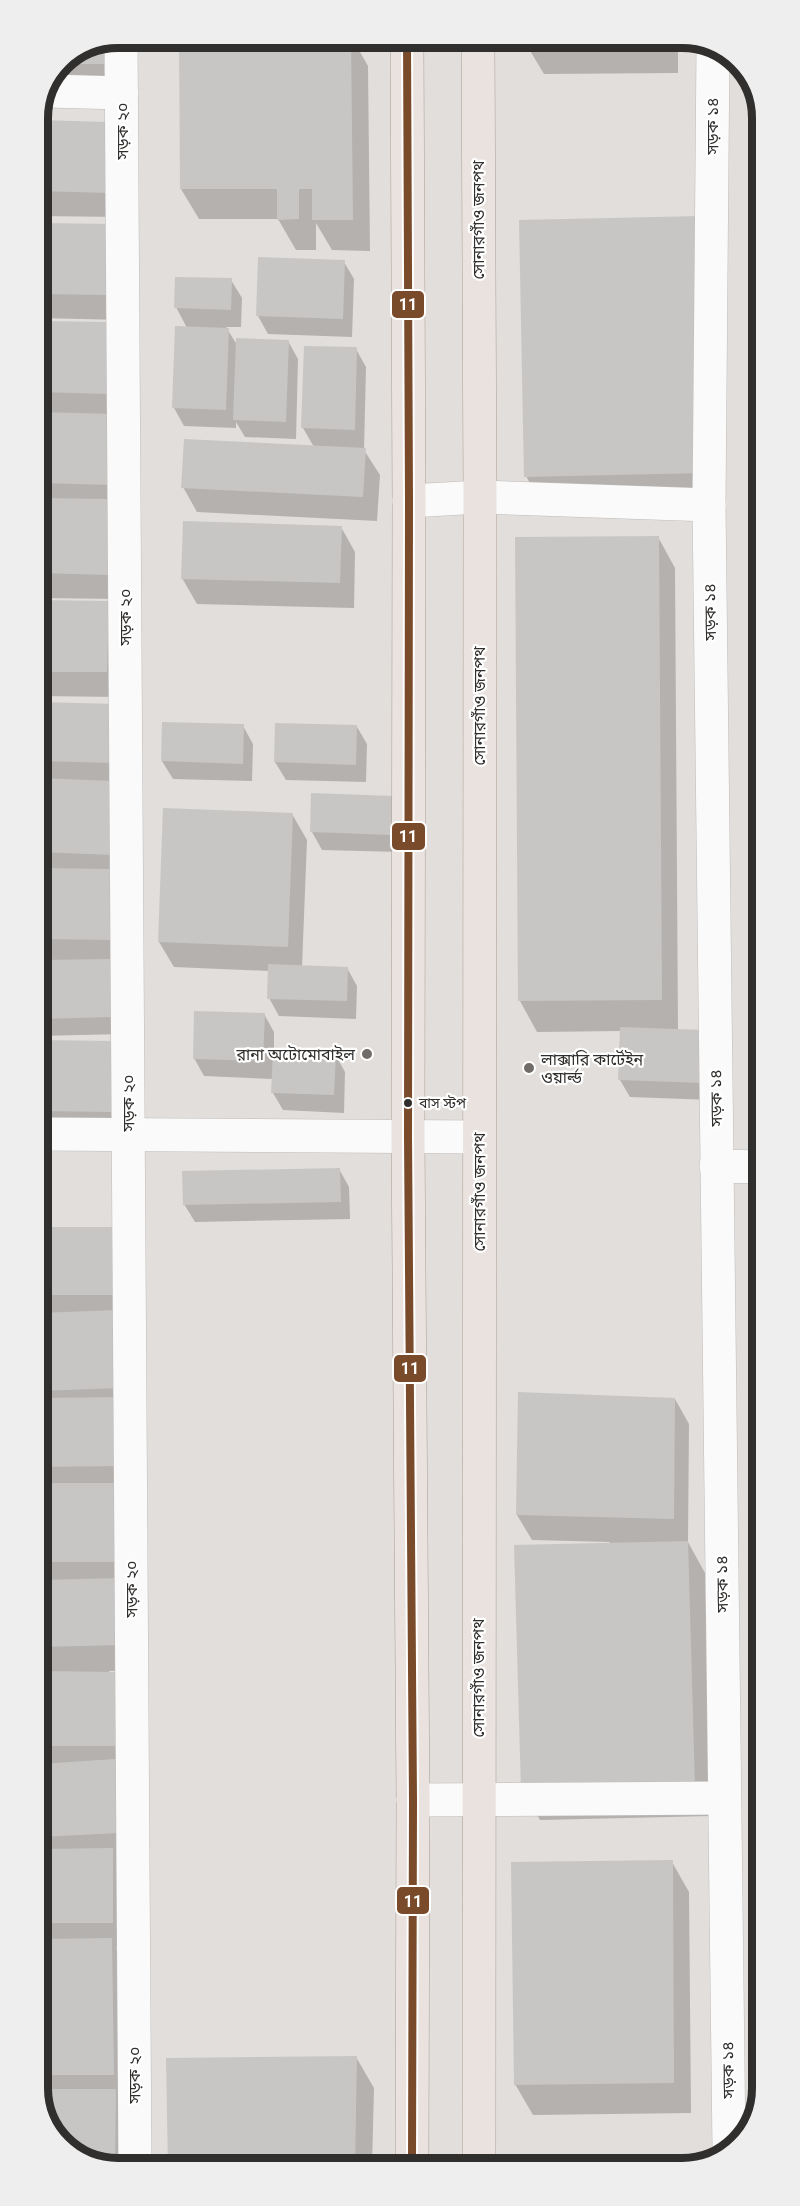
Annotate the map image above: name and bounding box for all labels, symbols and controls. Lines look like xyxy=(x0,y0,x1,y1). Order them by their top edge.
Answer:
street label: সড়ক ১৪ xyxy=(703,97,722,156)
street label: সড়ক ২০ xyxy=(113,102,132,161)
street label: সোনারগাঁও জনপথ xyxy=(469,160,488,280)
line badge: 11 xyxy=(391,290,425,319)
text: 11 xyxy=(399,295,417,314)
street label: সড়ক ১৪ xyxy=(700,583,720,642)
street label: সড়ক ২০ xyxy=(116,588,135,647)
street label: সোনারগাঁও জনপথ xyxy=(470,646,489,766)
line badge: 11 xyxy=(391,822,426,851)
text: 11 xyxy=(399,827,417,846)
place label: রানা অটোমোবাইল xyxy=(235,1045,355,1064)
marker: রানা অটোমোবাইল xyxy=(360,1047,374,1061)
place label: লাক্সারি কার্টেইন ওয়ার্ল্ড xyxy=(540,1049,643,1087)
marker: লাক্সারি কার্টেইন ওয়ার্ল্ড xyxy=(522,1061,536,1075)
street label: সড়ক ১৪ xyxy=(706,1069,726,1128)
street label: সড়ক ২০ xyxy=(119,1074,138,1133)
place label: বাস স্টপ xyxy=(418,1095,467,1111)
marker: বাস স্টপ xyxy=(402,1097,414,1109)
street label: সোনারগাঁও জনপথ xyxy=(470,1132,489,1252)
line badge: 11 xyxy=(393,1354,427,1383)
text: 11 xyxy=(401,1359,419,1378)
street label: সড়ক ১৪ xyxy=(712,1555,732,1614)
street label: সড়ক ২০ xyxy=(122,1560,141,1619)
street label: সোনারগাঁও জনপথ xyxy=(469,1618,488,1738)
line badge: 11 xyxy=(396,1886,430,1915)
text: 11 xyxy=(404,1892,422,1911)
street label: সড়ক ১৪ xyxy=(718,2041,738,2100)
street label: সড়ক ২০ xyxy=(125,2046,144,2105)

